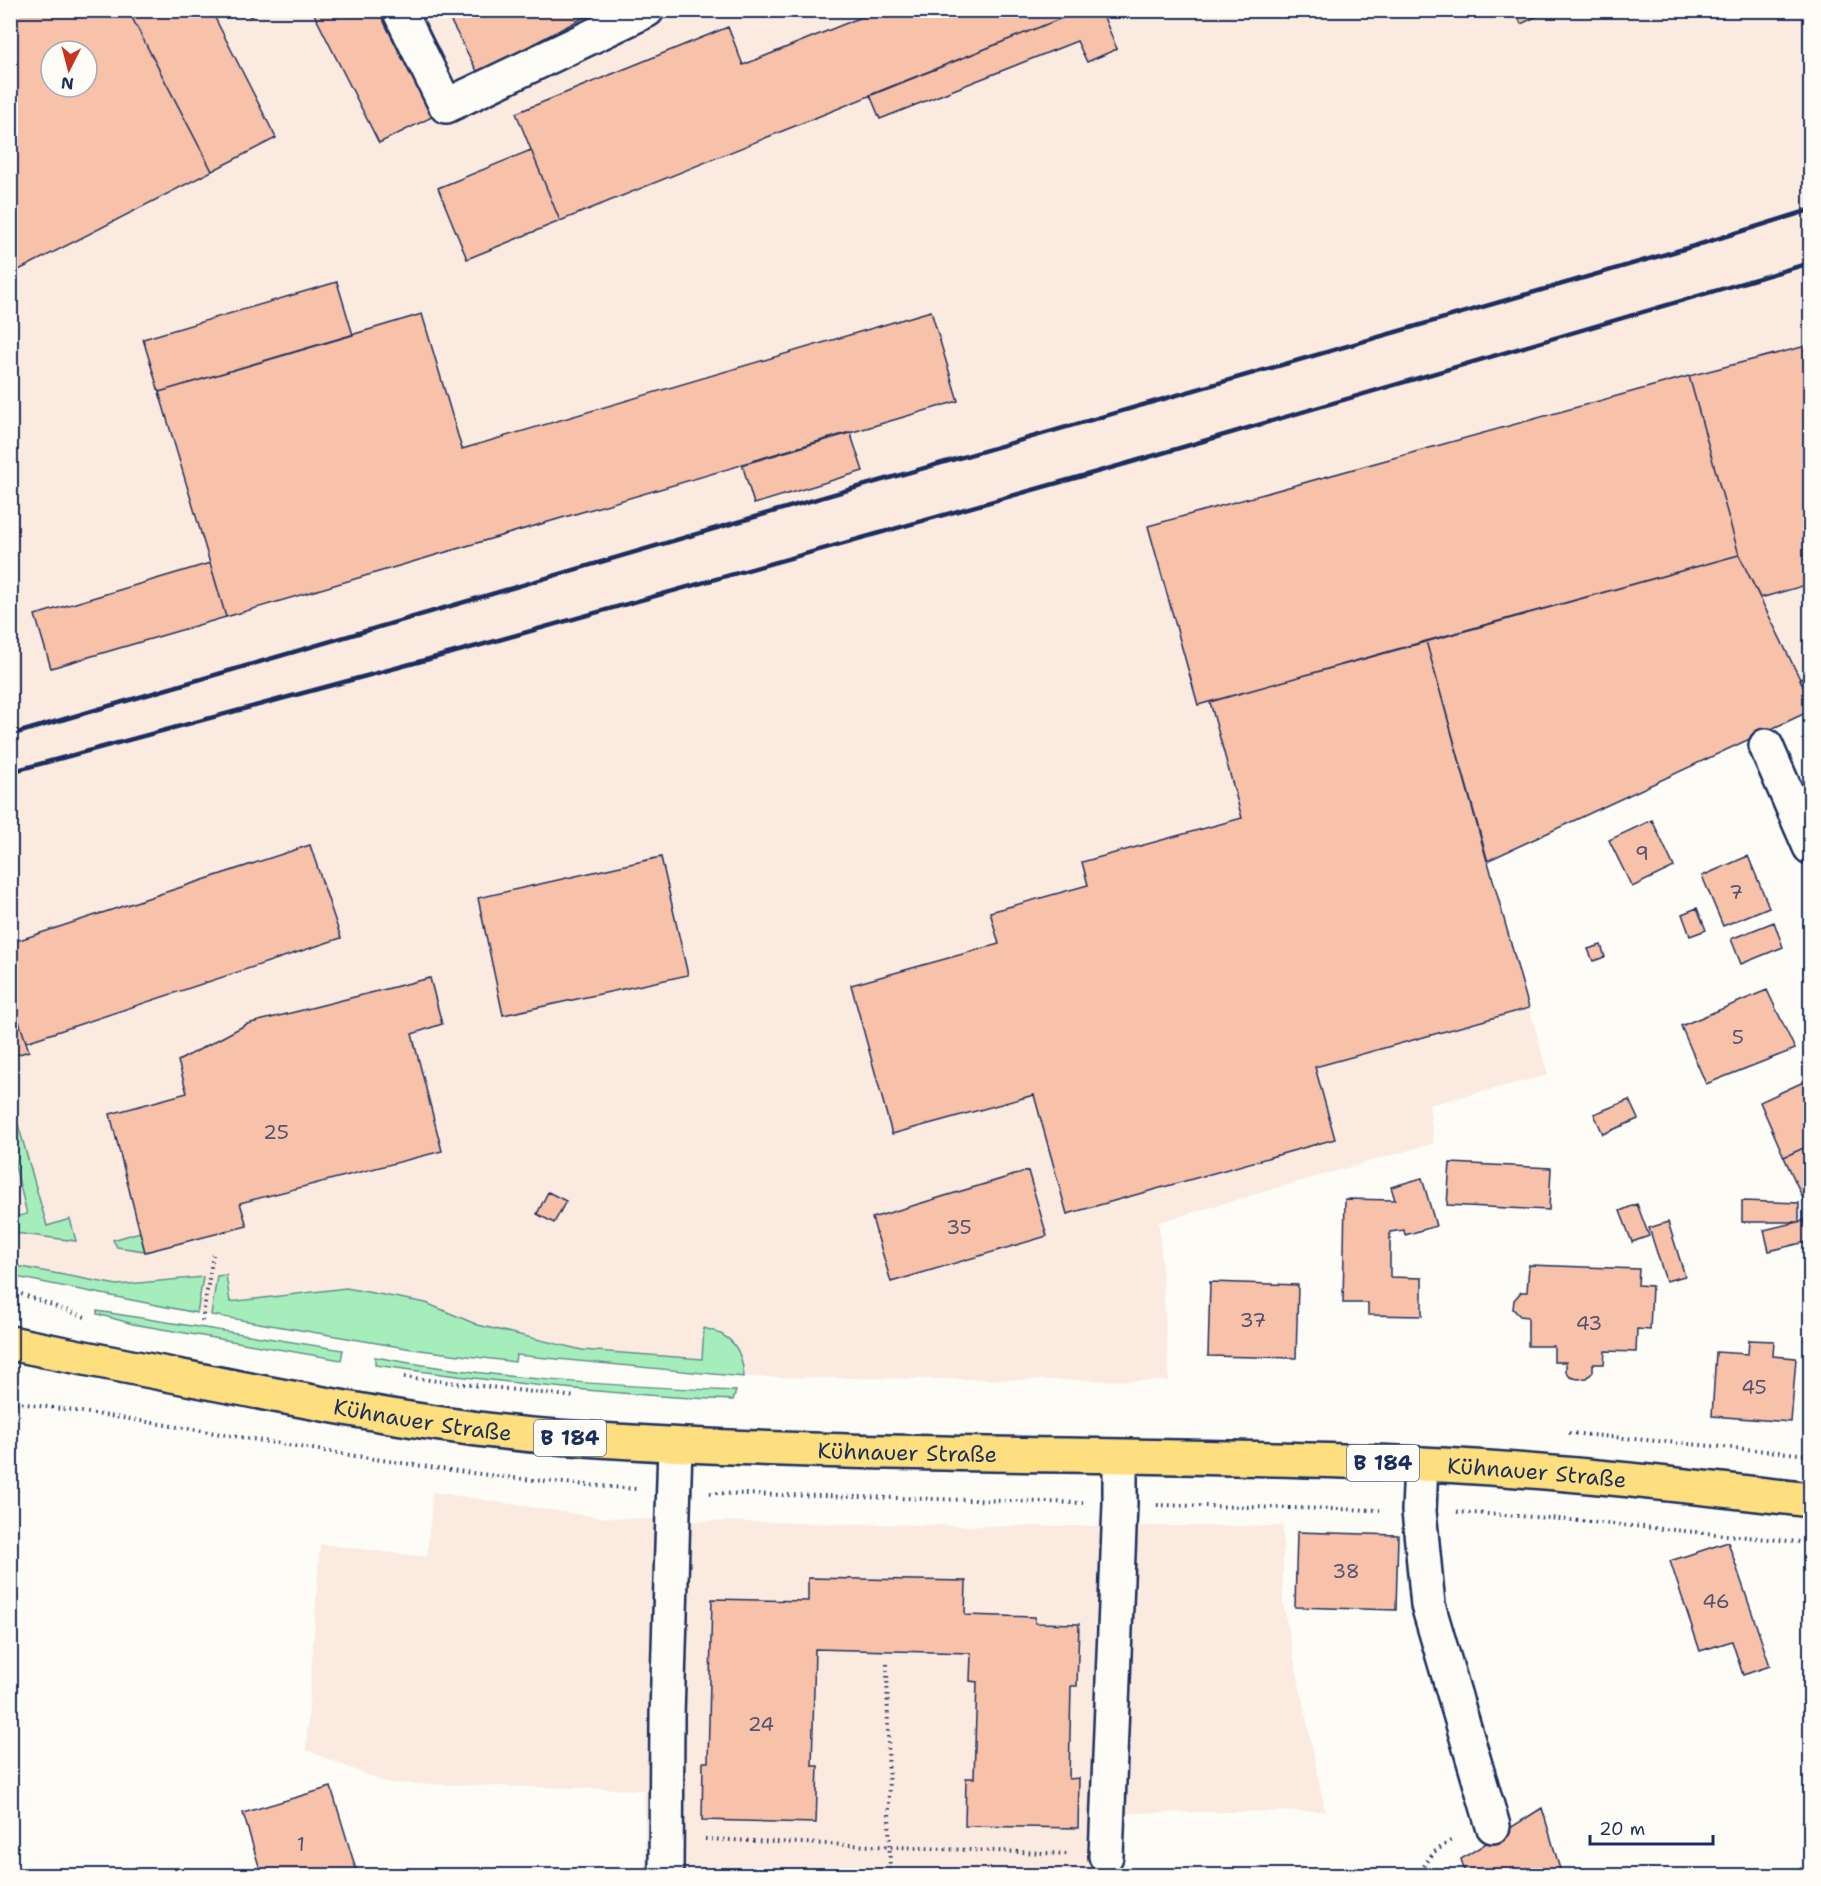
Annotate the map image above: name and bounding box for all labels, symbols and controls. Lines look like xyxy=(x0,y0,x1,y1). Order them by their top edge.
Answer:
north arrow xyxy=(39,39,99,99)
text: N xyxy=(60,72,75,95)
house number: 9 xyxy=(1635,840,1649,866)
house number: 7 xyxy=(1729,879,1743,905)
house number: 5 xyxy=(1732,1024,1744,1050)
house number: 25 xyxy=(263,1119,289,1145)
house number: 35 xyxy=(946,1214,972,1240)
house number: 37 xyxy=(1240,1307,1266,1333)
house number: 43 xyxy=(1576,1310,1602,1336)
house number: 45 xyxy=(1741,1374,1767,1400)
street label: Kühnauer Straße xyxy=(331,1392,513,1447)
road number: B 184 xyxy=(534,1420,606,1456)
street label: Kühnauer Straße xyxy=(817,1436,997,1469)
road number: B 184 xyxy=(1347,1445,1419,1481)
street label: Kühnauer Straße xyxy=(1446,1451,1628,1494)
house number: 38 xyxy=(1332,1558,1360,1584)
house number: 46 xyxy=(1702,1588,1730,1614)
house number: 24 xyxy=(748,1711,774,1737)
scale bar xyxy=(1590,1808,1713,1846)
text: 20 m xyxy=(1599,1817,1645,1841)
house number: 1 xyxy=(297,1831,305,1857)

